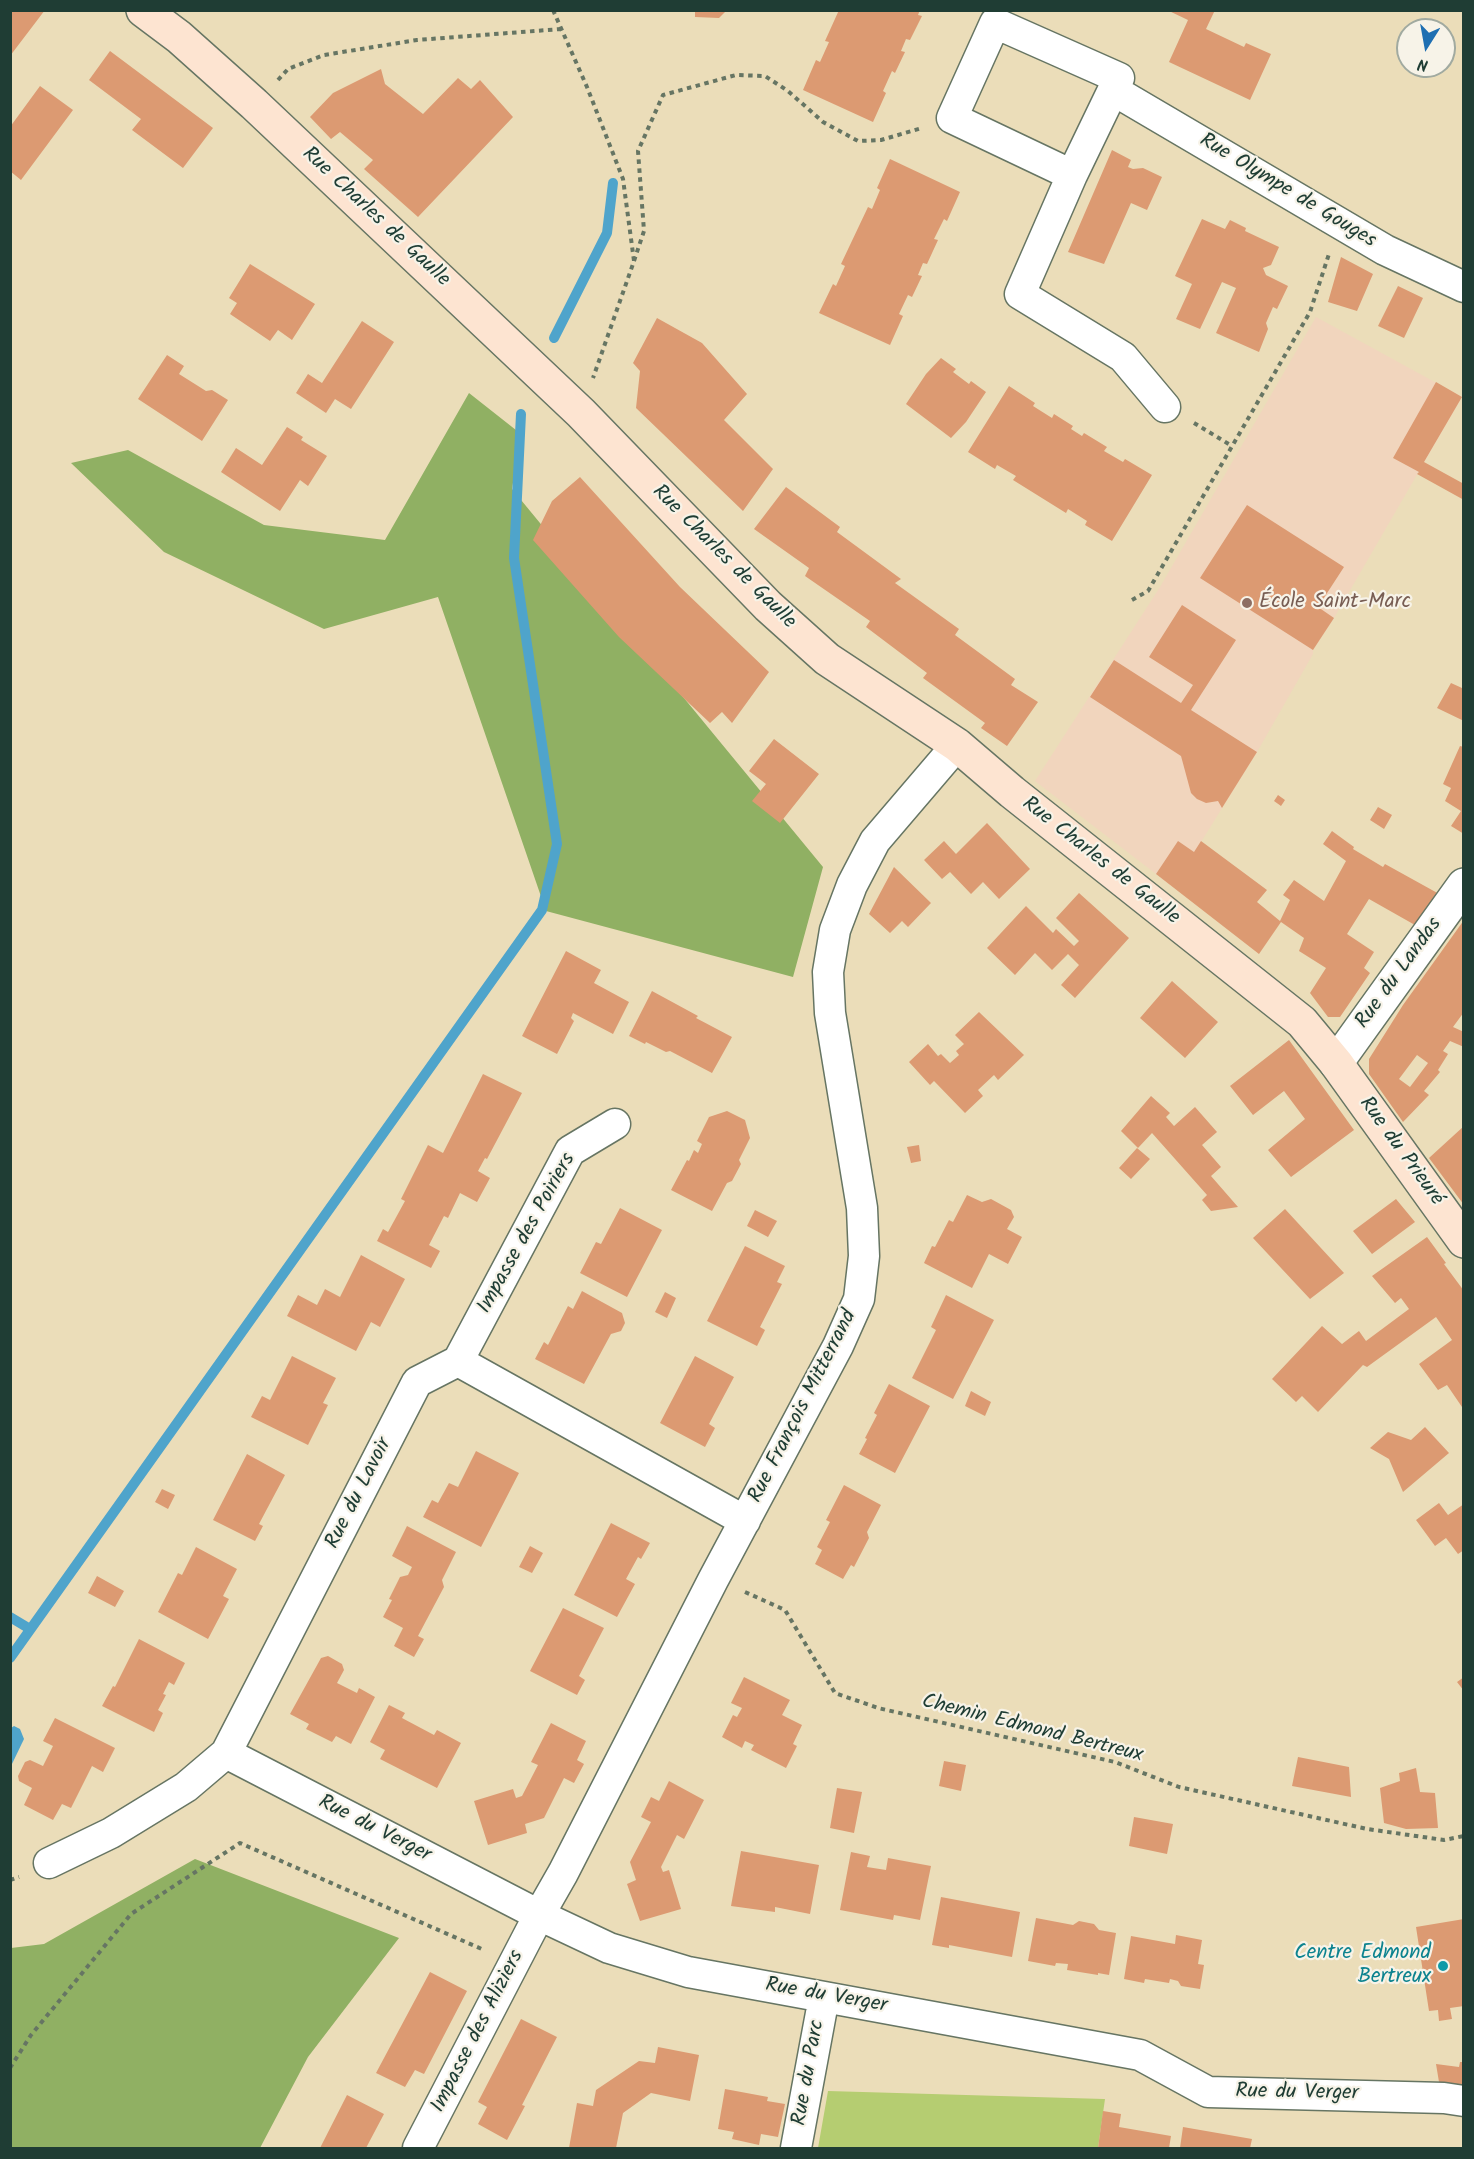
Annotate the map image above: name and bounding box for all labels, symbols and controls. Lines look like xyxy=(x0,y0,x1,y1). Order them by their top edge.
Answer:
north arrow xyxy=(1396,18,1456,78)
text: N xyxy=(1416,51,1430,77)
street label: Rue Olympe de Gouges xyxy=(1194,129,1380,255)
street label: Rue Charles de Gaulle xyxy=(296,143,454,293)
street label: Rue Charles de Gaulle xyxy=(646,481,800,635)
place label: École Saint-Marc xyxy=(1259,590,1411,616)
marker: École Saint-Marc xyxy=(1240,596,1254,610)
street label: Rue Charles de Gaulle xyxy=(1016,792,1184,932)
street label: Rue du Landas xyxy=(1351,914,1449,1034)
street label: Rue du Prieuré xyxy=(1352,1093,1448,1211)
street label: Impasse des Poiriers xyxy=(473,1149,583,1319)
street label: Rue François Mitterrand xyxy=(744,1306,864,1508)
street label: Rue du Lavoir xyxy=(321,1434,399,1554)
street label: Chemin Edmond Bertreux xyxy=(919,1690,1145,1770)
street label: Rue du Verger xyxy=(313,1791,435,1869)
place label: Centre Edmond Bertreux xyxy=(1294,1941,1431,1991)
street label: Impasse des Aliziers xyxy=(427,1947,531,2117)
marker: Centre Edmond Bertreux xyxy=(1436,1959,1450,1973)
street label: Rue du Verger xyxy=(763,1974,889,2020)
street label: Rue du Parc xyxy=(788,2018,832,2128)
street label: Rue du Verger xyxy=(1235,2080,1359,2108)

